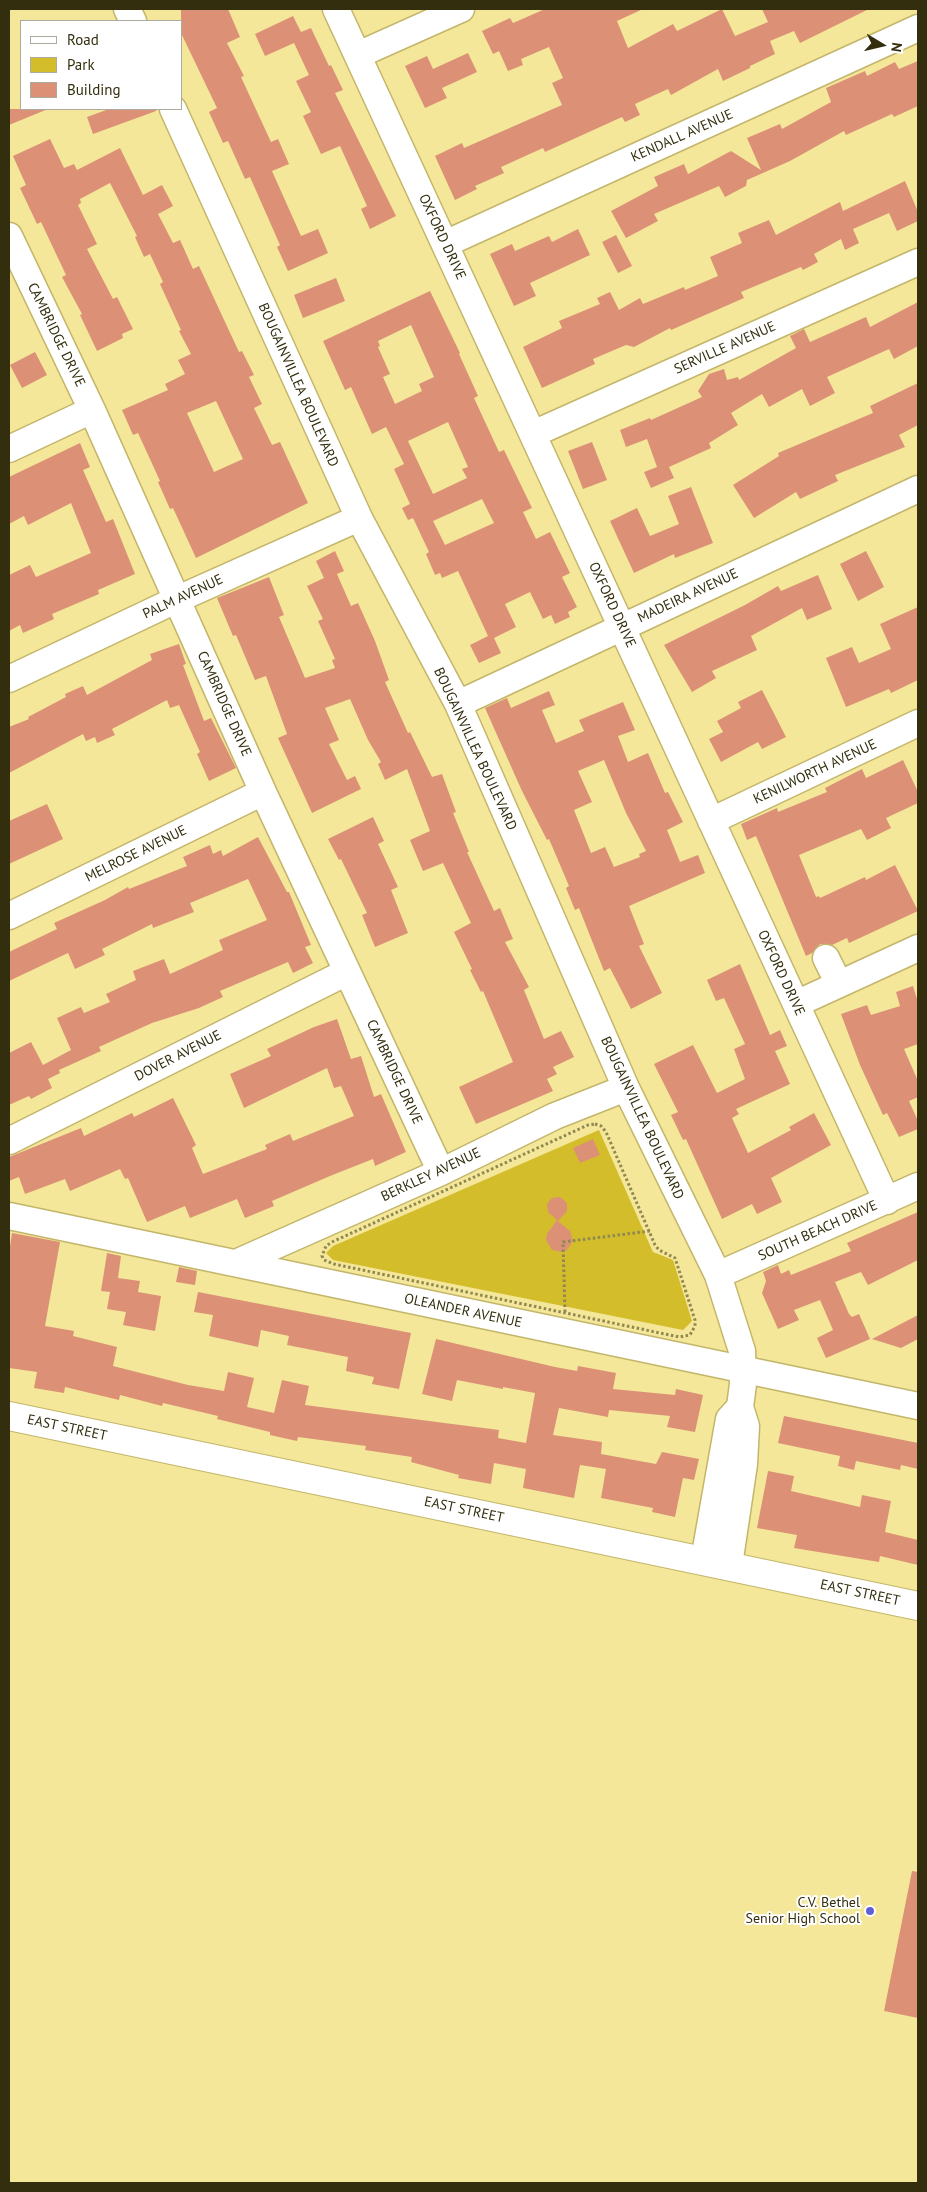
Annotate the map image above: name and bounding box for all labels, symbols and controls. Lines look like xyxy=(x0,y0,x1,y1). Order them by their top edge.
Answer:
legend xyxy=(20,20,182,110)
north arrow xyxy=(857,20,907,70)
text: Road xyxy=(67,30,99,49)
text: N xyxy=(887,41,906,53)
text: Park xyxy=(67,55,95,74)
text: Building xyxy=(67,80,121,99)
street label: KENDALL AVENUE xyxy=(628,106,736,166)
street label: OXFORD DRIVE xyxy=(415,191,469,283)
street label: CAMBRIDGE DRIVE xyxy=(24,280,88,390)
street label: BOUGAINVILLEA BOULEVARD xyxy=(254,300,342,470)
street label: SERVILLE AVENUE xyxy=(672,318,778,378)
street label: OXFORD DRIVE xyxy=(585,559,639,651)
street label: MADEIRA AVENUE xyxy=(635,565,741,627)
street label: PALM AVENUE xyxy=(140,571,226,623)
street label: CAMBRIDGE DRIVE xyxy=(193,649,255,759)
street label: BOUGAINVILLEA BOULEVARD xyxy=(430,665,520,833)
street label: KENILWORTH AVENUE xyxy=(751,736,879,808)
street label: MELROSE AVENUE xyxy=(83,822,189,886)
street label: OXFORD DRIVE xyxy=(754,927,808,1019)
street label: CAMBRIDGE DRIVE xyxy=(362,1017,426,1127)
street label: DOVER AVENUE xyxy=(132,1027,224,1085)
street label: BOUGAINVILLEA BOULEVARD xyxy=(597,1034,687,1202)
street label: BERKLEY AVENUE xyxy=(379,1145,483,1205)
street label: SOUTH BEACH DRIVE xyxy=(756,1197,880,1265)
street label: OLEANDER AVENUE xyxy=(403,1290,523,1332)
street label: EAST STREET xyxy=(26,1411,108,1445)
street label: EAST STREET xyxy=(423,1493,505,1527)
street label: EAST STREET xyxy=(819,1576,901,1610)
place label: C.V. Bethel Senior High School xyxy=(745,1895,860,1928)
marker: C.V. Bethel Senior High School xyxy=(864,1905,876,1917)

